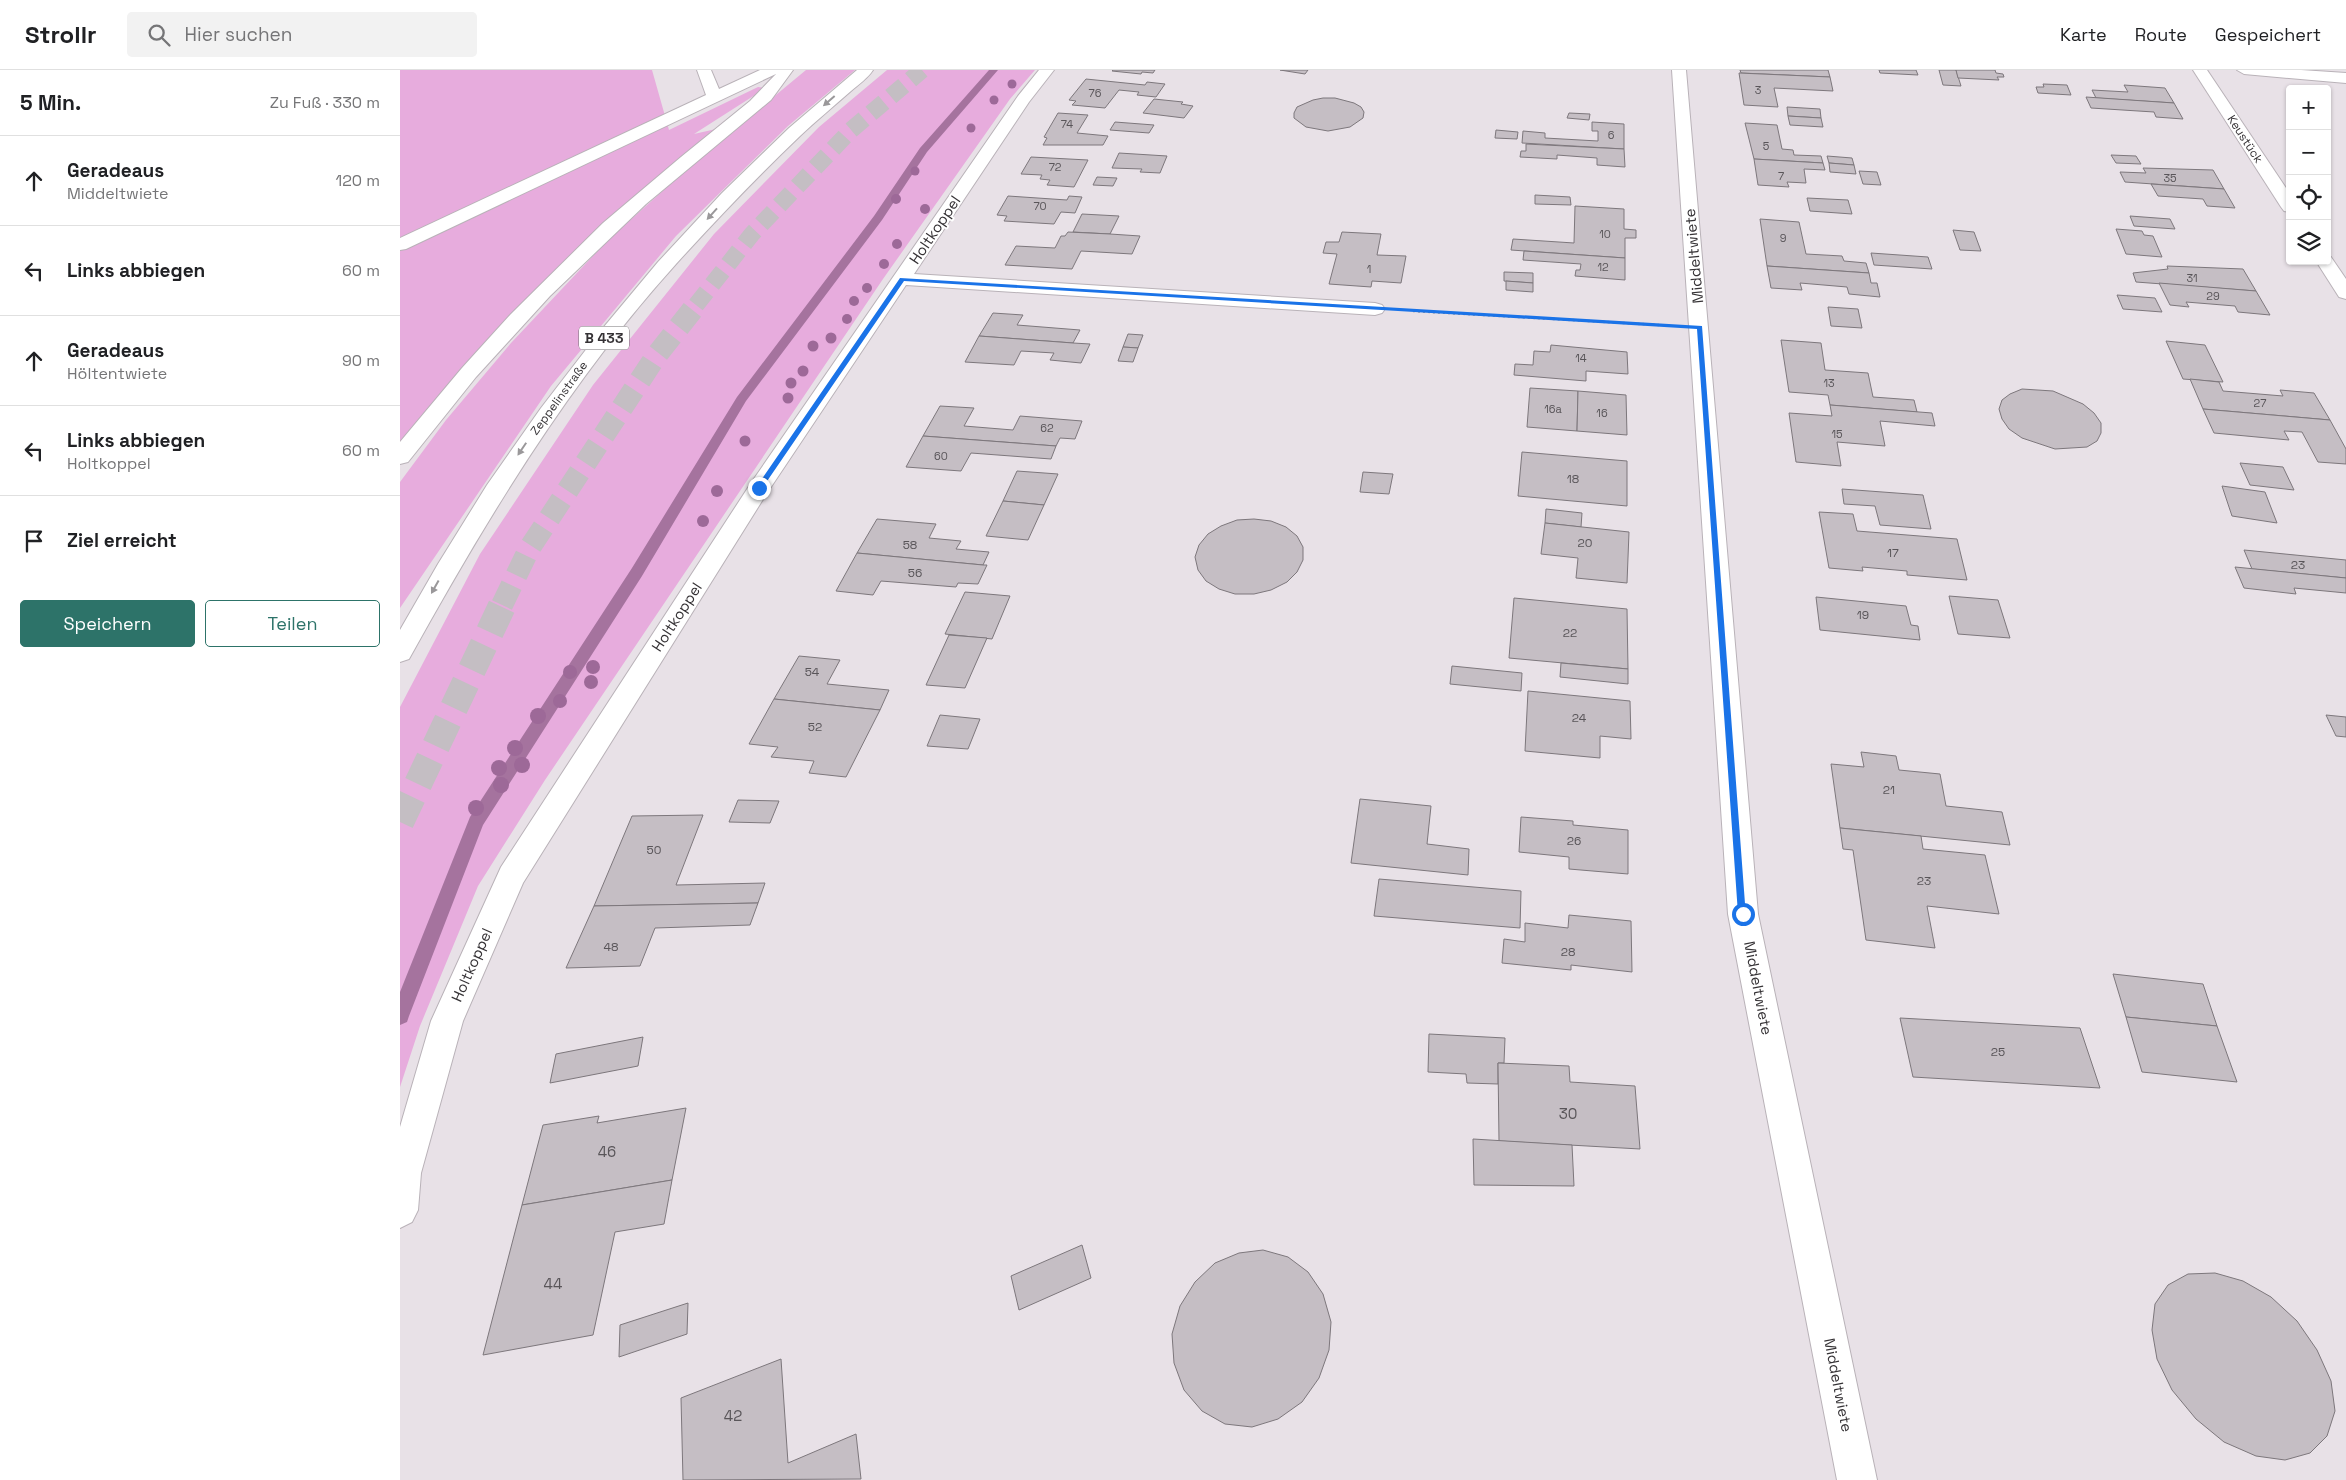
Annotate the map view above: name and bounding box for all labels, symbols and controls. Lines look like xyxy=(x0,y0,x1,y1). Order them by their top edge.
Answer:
search box xyxy=(127,12,477,57)
text: Strollr xyxy=(25,19,97,50)
icon: search xyxy=(145,21,173,49)
text: Hier suchen xyxy=(185,22,293,47)
text: Karte xyxy=(2060,23,2107,46)
text: Route xyxy=(2135,23,2187,46)
text: Gespeichert xyxy=(2215,23,2321,46)
house number: 3 xyxy=(1755,83,1762,97)
map controls xyxy=(2286,85,2331,265)
button: + xyxy=(2286,85,2331,130)
house number: 76 xyxy=(1089,86,1102,100)
text: 5 Min. xyxy=(20,89,81,116)
text: Zu Fuß · 330 m xyxy=(270,92,380,113)
one-way arrow xyxy=(822,96,835,107)
street label: Keustück xyxy=(2224,112,2267,167)
house number: 74 xyxy=(1061,117,1073,131)
house number: 6 xyxy=(1608,128,1615,142)
button: − xyxy=(2286,130,2331,175)
house number: 5 xyxy=(1763,139,1770,153)
text: Geradeaus xyxy=(67,158,164,183)
house number: 72 xyxy=(1049,160,1062,174)
icon: ahead xyxy=(20,167,48,195)
house number: 7 xyxy=(1778,169,1784,183)
text: 120 m xyxy=(336,170,380,191)
house number: 35 xyxy=(2163,171,2177,185)
button: locate xyxy=(2286,175,2331,220)
text: Middeltwiete xyxy=(67,183,169,204)
street label: Holtkoppel xyxy=(905,192,964,268)
house number: 70 xyxy=(1033,199,1047,213)
one-way arrow xyxy=(706,207,717,220)
street label: Middeltwiete xyxy=(1680,208,1707,304)
button: layers xyxy=(2286,220,2331,265)
house number: 10 xyxy=(1599,227,1611,241)
house number: 9 xyxy=(1780,231,1787,245)
icon: left xyxy=(20,257,48,285)
text: Links abbiegen xyxy=(67,258,205,283)
text: 60 m xyxy=(342,260,380,281)
house number: 12 xyxy=(1597,260,1609,274)
house number: 1 xyxy=(1367,262,1371,276)
house number: 31 xyxy=(2186,271,2198,285)
house number: 29 xyxy=(2206,289,2220,303)
road number: B 433 xyxy=(579,326,629,350)
text: Geradeaus xyxy=(67,338,164,363)
icon: ahead xyxy=(20,347,48,375)
text: 90 m xyxy=(342,350,380,371)
house number: 14 xyxy=(1575,351,1587,365)
street label: Zeppelinstraße xyxy=(527,358,591,438)
text: Höltentwiete xyxy=(67,363,167,384)
house number: 13 xyxy=(1823,376,1835,390)
house number: 27 xyxy=(2254,396,2266,410)
house number: 16a xyxy=(1544,402,1563,416)
house number: 16 xyxy=(1596,406,1608,420)
house number: 62 xyxy=(1040,421,1054,435)
house number: 15 xyxy=(1831,427,1843,441)
text: Links abbiegen xyxy=(67,428,205,453)
icon: left xyxy=(20,437,48,465)
text: 60 m xyxy=(342,440,380,461)
one-way arrow xyxy=(517,442,527,456)
house number: 60 xyxy=(934,449,948,463)
text: Holtkoppel xyxy=(67,453,151,474)
house number: 18 xyxy=(1567,471,1579,487)
route end xyxy=(748,477,771,500)
icon: arrive xyxy=(20,527,48,555)
text: Ziel erreicht xyxy=(67,528,177,553)
house number: 20 xyxy=(1578,535,1592,551)
house number: 58 xyxy=(903,537,917,553)
house number: 17 xyxy=(1887,545,1899,561)
house number: 23 xyxy=(2291,557,2305,573)
house number: 56 xyxy=(908,565,922,581)
one-way arrow xyxy=(431,579,439,594)
street label: Holtkoppel xyxy=(647,579,706,655)
button: Speichern xyxy=(20,600,195,647)
button: Teilen xyxy=(205,600,380,647)
house number: 19 xyxy=(1857,607,1869,623)
house number: 22 xyxy=(1563,625,1577,641)
house number: 54 xyxy=(805,664,820,680)
house number: 24 xyxy=(1572,710,1587,726)
house number: 52 xyxy=(808,719,822,735)
house number: 21 xyxy=(1883,782,1895,798)
house number: 26 xyxy=(1567,833,1581,849)
house number: 50 xyxy=(647,842,661,858)
house number: 23 xyxy=(1917,873,1931,889)
route start xyxy=(1732,903,1755,926)
street label: Holtkoppel xyxy=(447,925,496,1005)
house number: 48 xyxy=(604,939,618,955)
street label: Middeltwiete xyxy=(1740,939,1777,1037)
house number: 28 xyxy=(1561,944,1575,960)
house number: 25 xyxy=(1991,1044,2005,1060)
house number: 30 xyxy=(1559,1104,1577,1123)
house number: 46 xyxy=(598,1142,616,1161)
house number: 44 xyxy=(544,1274,562,1293)
street label: Middeltwiete xyxy=(1820,1336,1857,1434)
house number: 42 xyxy=(724,1406,742,1425)

